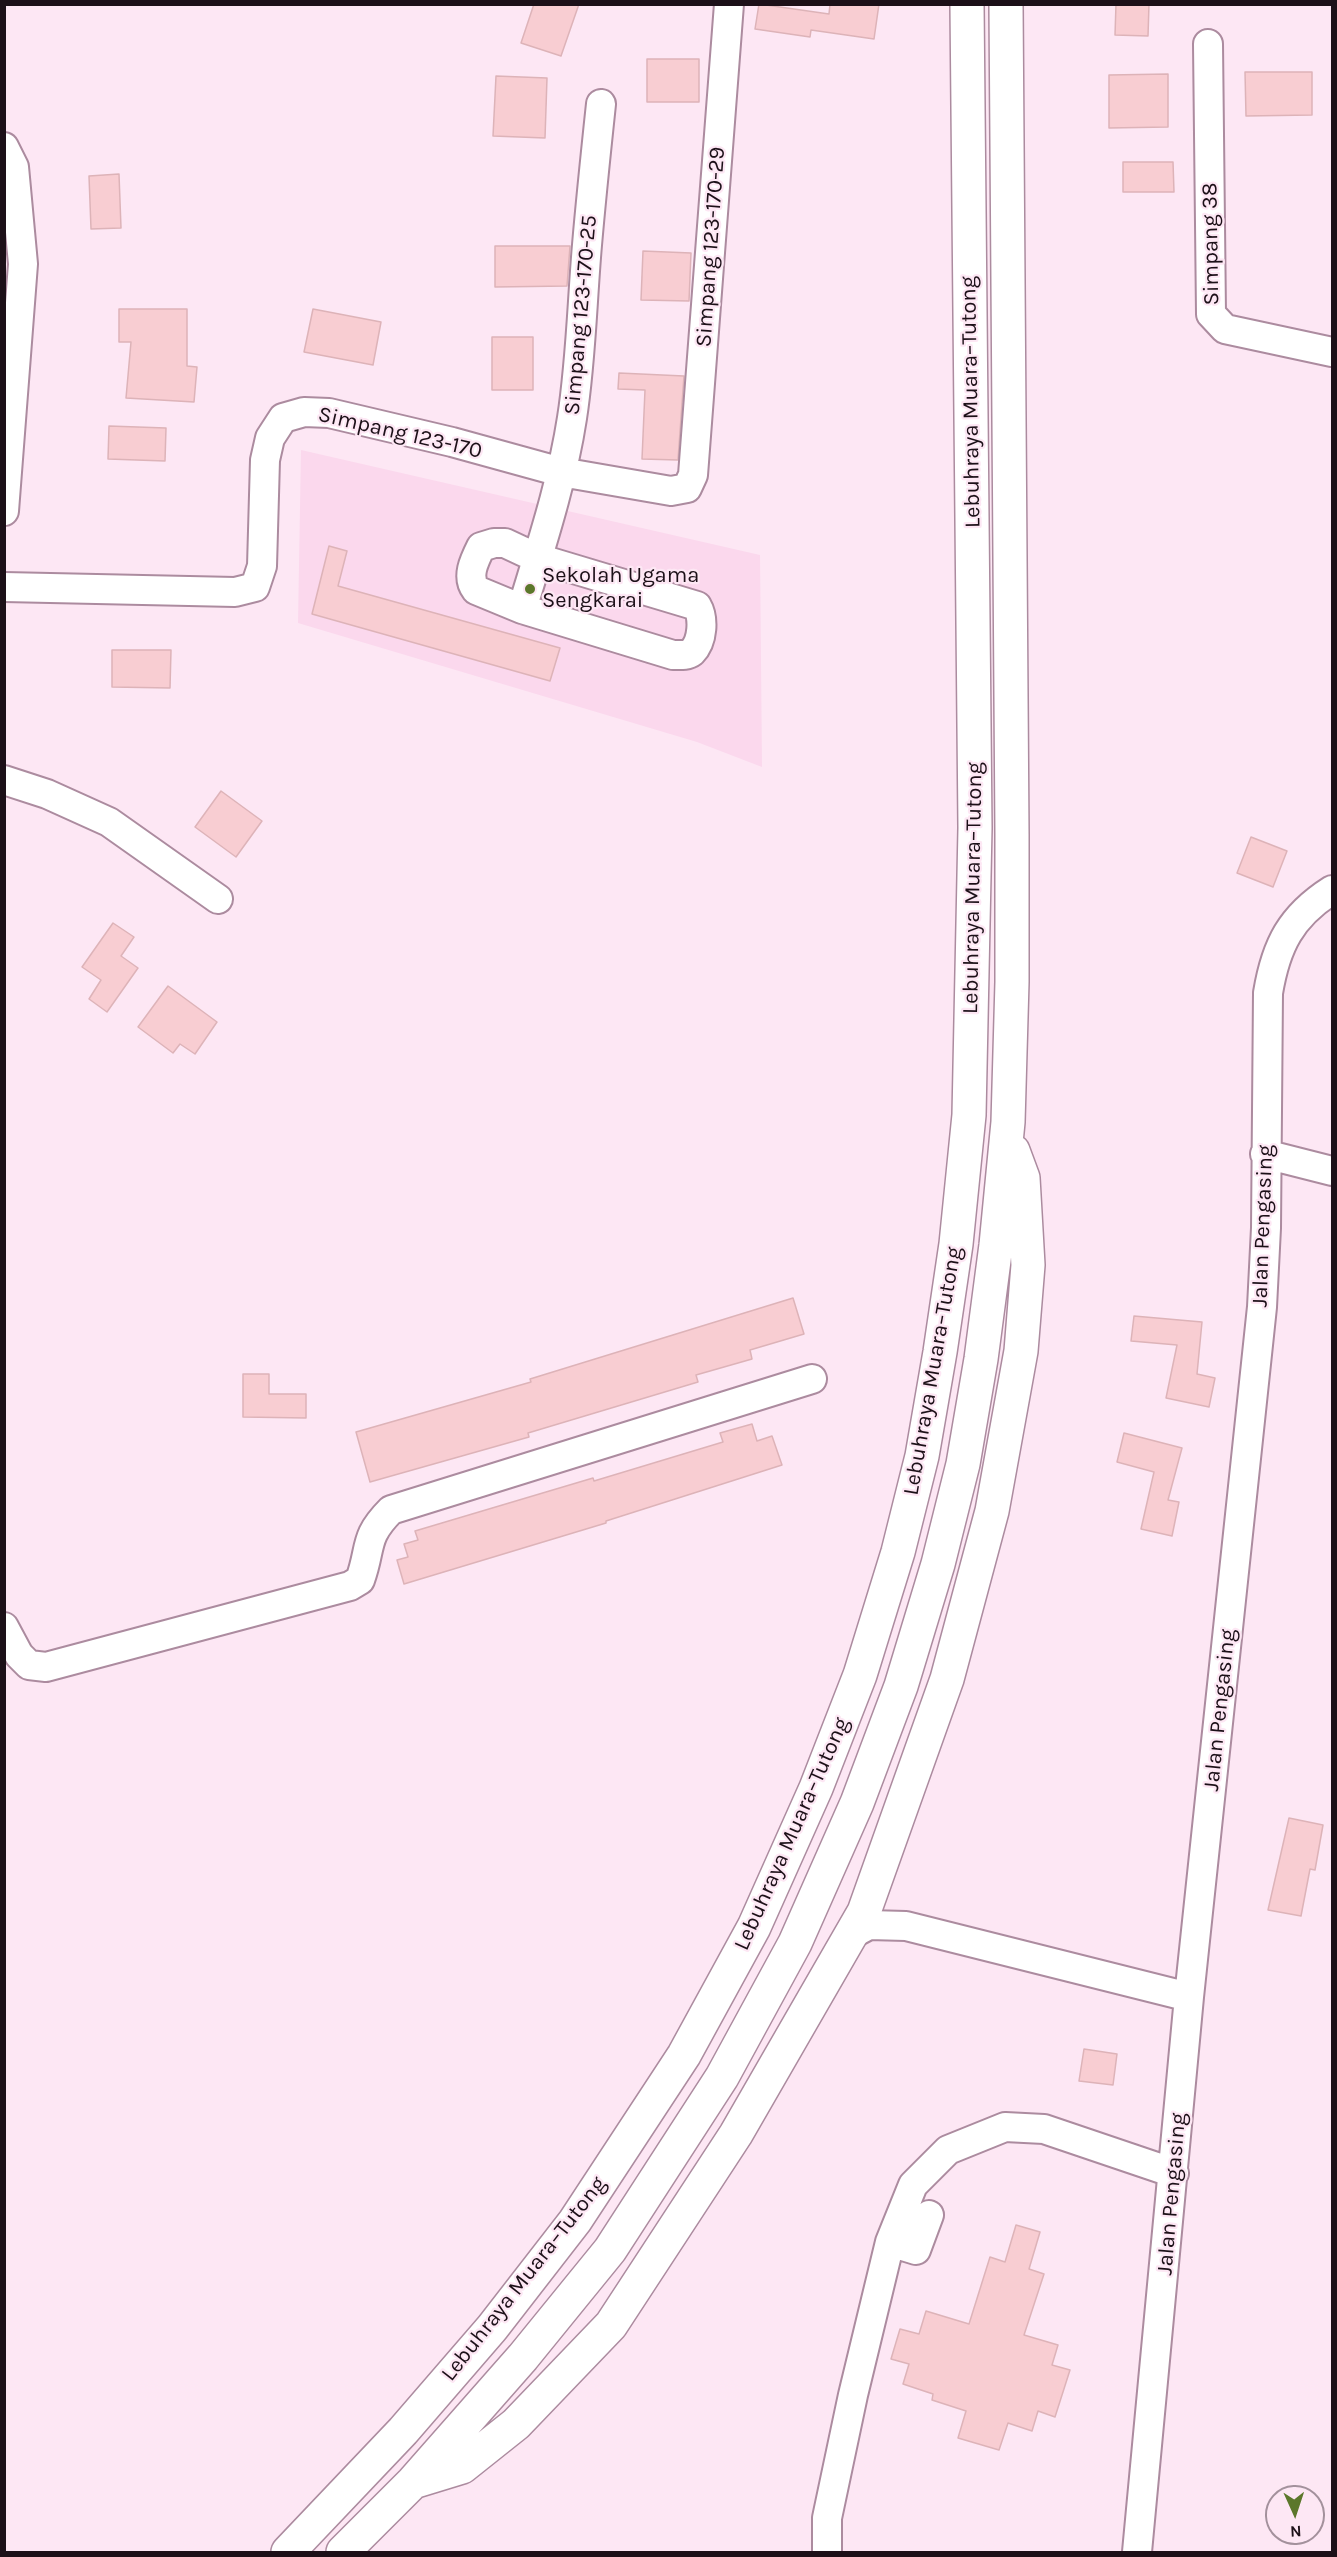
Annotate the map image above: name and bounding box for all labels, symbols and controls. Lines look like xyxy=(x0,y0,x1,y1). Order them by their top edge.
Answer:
street label: Simpang 123-170-29 xyxy=(691,146,731,348)
street label: Simpang 38 xyxy=(1197,182,1225,306)
street label: Simpang 123-170-25 xyxy=(559,214,603,416)
street label: Lebuhraya Muara–Tutong xyxy=(956,276,986,528)
street label: Simpang 123-170 xyxy=(315,401,485,465)
place label: Sekolah Ugama Sengkarai xyxy=(542,563,699,614)
marker: Sekolah Ugama Sengkarai xyxy=(523,582,537,596)
street label: Lebuhraya Muara–Tutong xyxy=(958,762,988,1014)
street label: Jalan Pengasing xyxy=(1247,1144,1279,1308)
street label: Lebuhraya Muara–Tutong xyxy=(898,1245,968,1497)
street label: Jalan Pengasing xyxy=(1198,1628,1242,1792)
street label: Lebuhraya Muara–Tutong xyxy=(729,1713,855,1955)
street label: Jalan Pengasing xyxy=(1152,2112,1192,2276)
street label: Lebuhraya Muara–Tutong xyxy=(436,2172,612,2386)
north arrow xyxy=(1265,2485,1325,2545)
text: N xyxy=(1290,2522,1302,2541)

